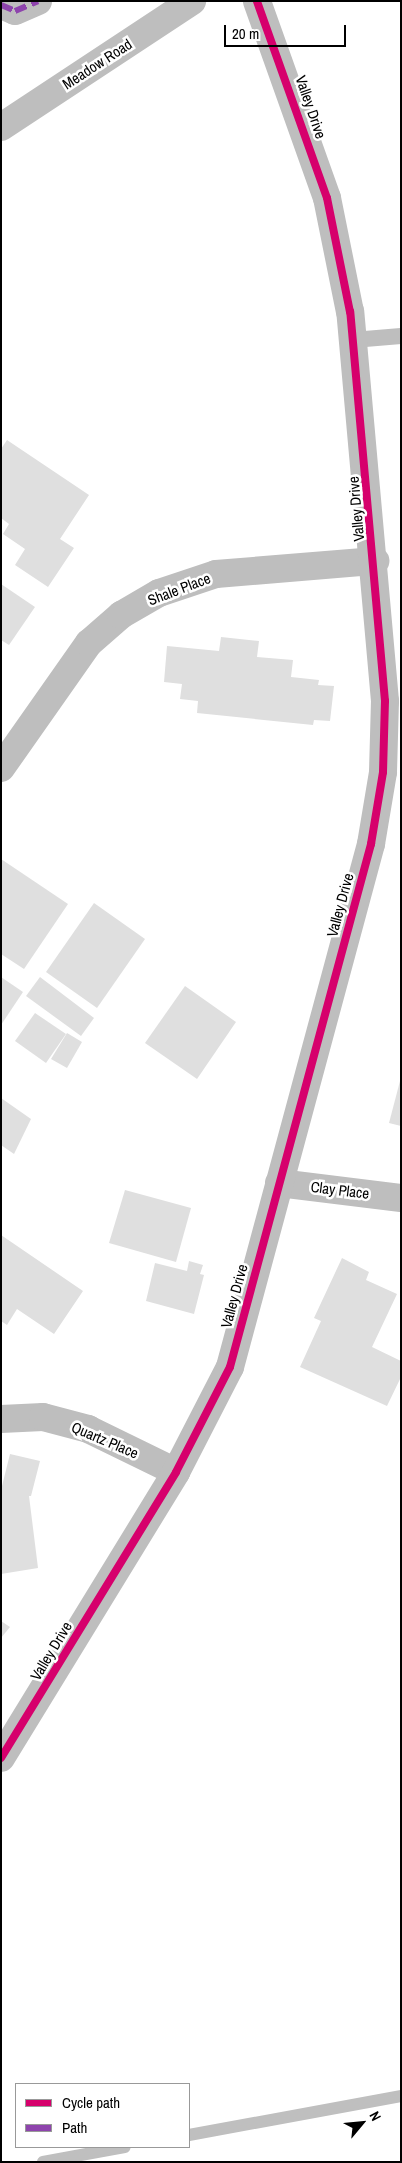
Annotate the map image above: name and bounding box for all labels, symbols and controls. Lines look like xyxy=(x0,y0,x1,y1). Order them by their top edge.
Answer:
scale bar xyxy=(227,15,350,47)
text: 20 m xyxy=(232,23,259,44)
street label: Meadow Road xyxy=(59,35,135,93)
street label: Valley Drive xyxy=(292,73,330,141)
street label: Valley Drive xyxy=(344,476,368,542)
street label: Shale Place xyxy=(145,569,213,609)
street label: Valley Drive xyxy=(323,871,357,939)
street label: Clay Place xyxy=(310,1177,370,1203)
street label: Valley Drive xyxy=(217,1262,251,1330)
street label: Quartz Place xyxy=(69,1418,141,1462)
street label: Valley Drive xyxy=(26,1618,76,1684)
legend xyxy=(15,2083,190,2148)
text: Cycle path xyxy=(62,2092,120,2113)
north arrow xyxy=(337,2098,387,2148)
text: N xyxy=(365,2108,385,2124)
text: Path xyxy=(62,2117,87,2138)

